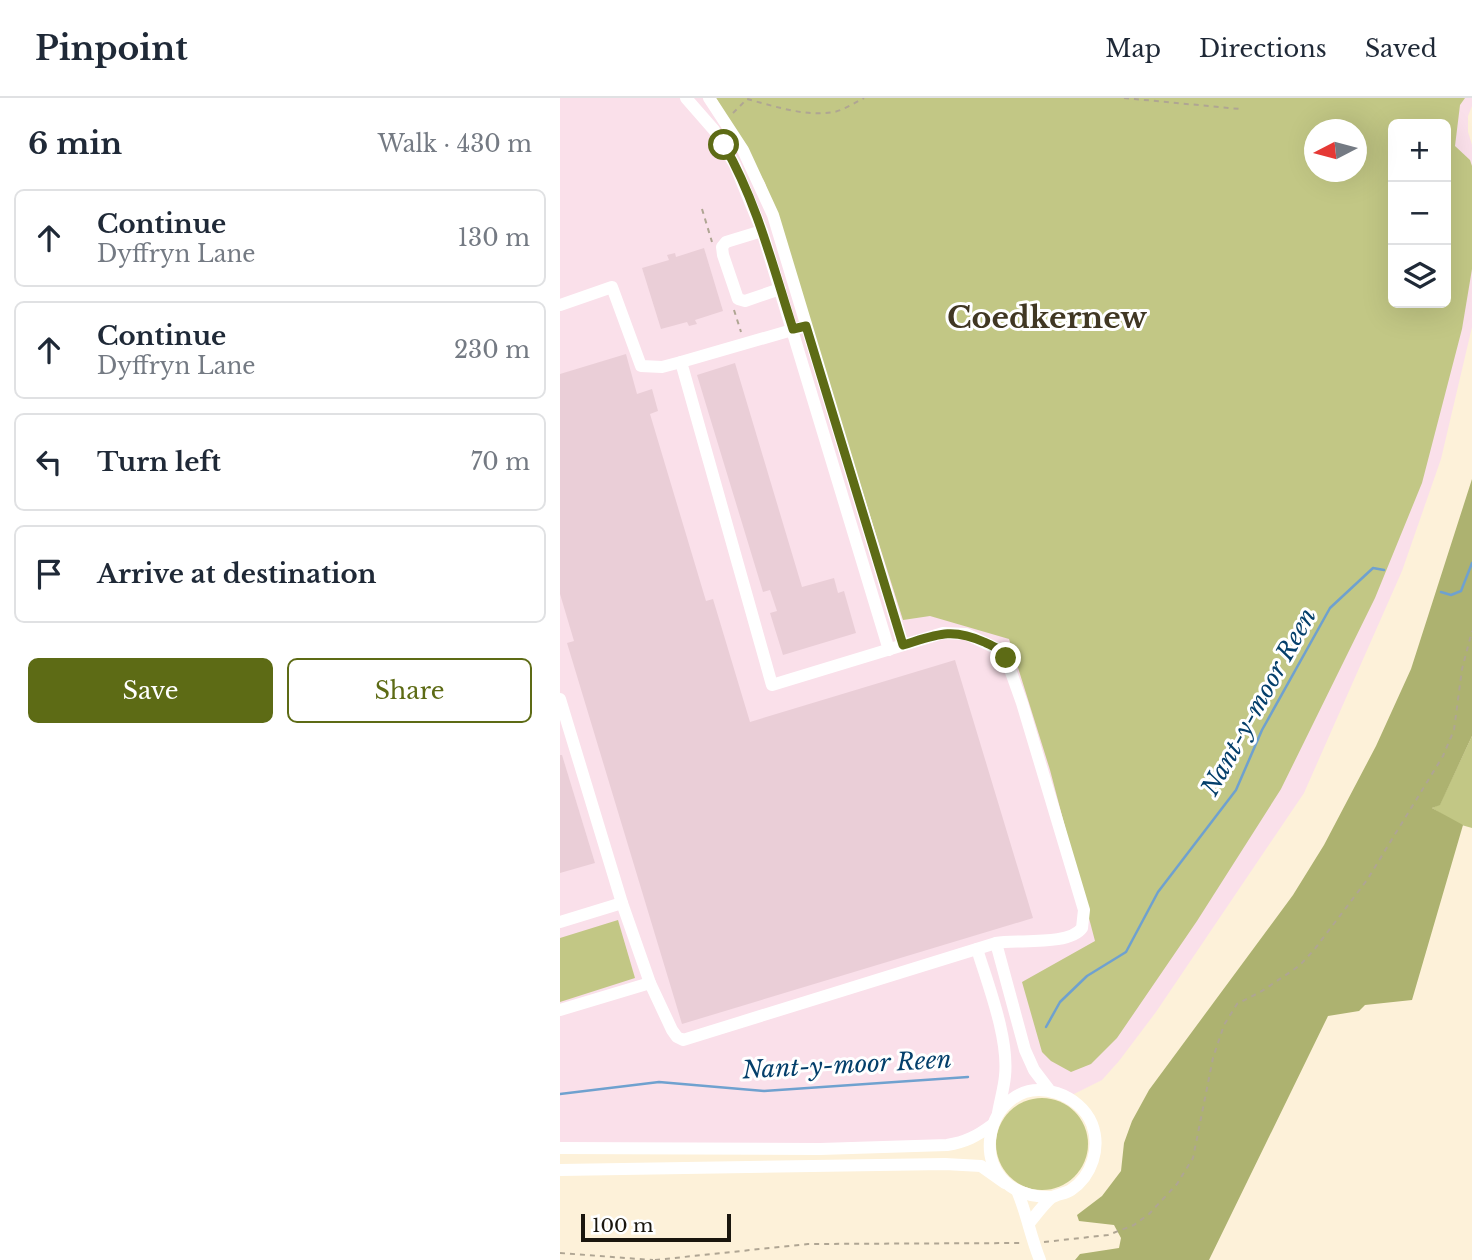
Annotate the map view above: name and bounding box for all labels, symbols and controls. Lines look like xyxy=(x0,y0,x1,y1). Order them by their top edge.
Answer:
text: Pinpoint xyxy=(35,28,188,69)
text: Map xyxy=(1105,34,1161,63)
text: Directions xyxy=(1199,34,1327,63)
text: Saved xyxy=(1365,34,1437,63)
north arrow xyxy=(1304,119,1367,182)
map controls xyxy=(1388,119,1451,308)
button: + xyxy=(1388,119,1451,182)
text: 6 min xyxy=(28,125,122,162)
route start xyxy=(708,129,739,160)
text: Walk · 430 m xyxy=(378,130,532,158)
button: − xyxy=(1388,182,1451,245)
text: Continue xyxy=(97,208,226,240)
icon: ahead xyxy=(30,219,68,257)
text: 130 m xyxy=(458,224,530,252)
text: Dyffryn Lane xyxy=(97,240,255,268)
button: layers xyxy=(1388,245,1451,308)
district label: Coedkernew xyxy=(947,299,1147,336)
text: Continue xyxy=(97,320,226,352)
icon: ahead xyxy=(30,331,68,369)
text: 230 m xyxy=(454,336,530,364)
text: Dyffryn Lane xyxy=(97,352,255,380)
icon: left xyxy=(30,443,68,481)
text: Turn left xyxy=(97,446,221,478)
text: 70 m xyxy=(471,448,530,476)
icon: arrive xyxy=(30,555,68,593)
text: Arrive at destination xyxy=(97,558,377,590)
water label: Nant-y-moor Reen xyxy=(1195,603,1322,801)
route end xyxy=(990,642,1021,673)
button: Save xyxy=(28,658,273,723)
button: Share xyxy=(287,658,532,723)
water label: Nant-y-moor Reen xyxy=(741,1045,952,1085)
scale bar xyxy=(581,1211,732,1243)
text: 100 m xyxy=(592,1214,653,1237)

